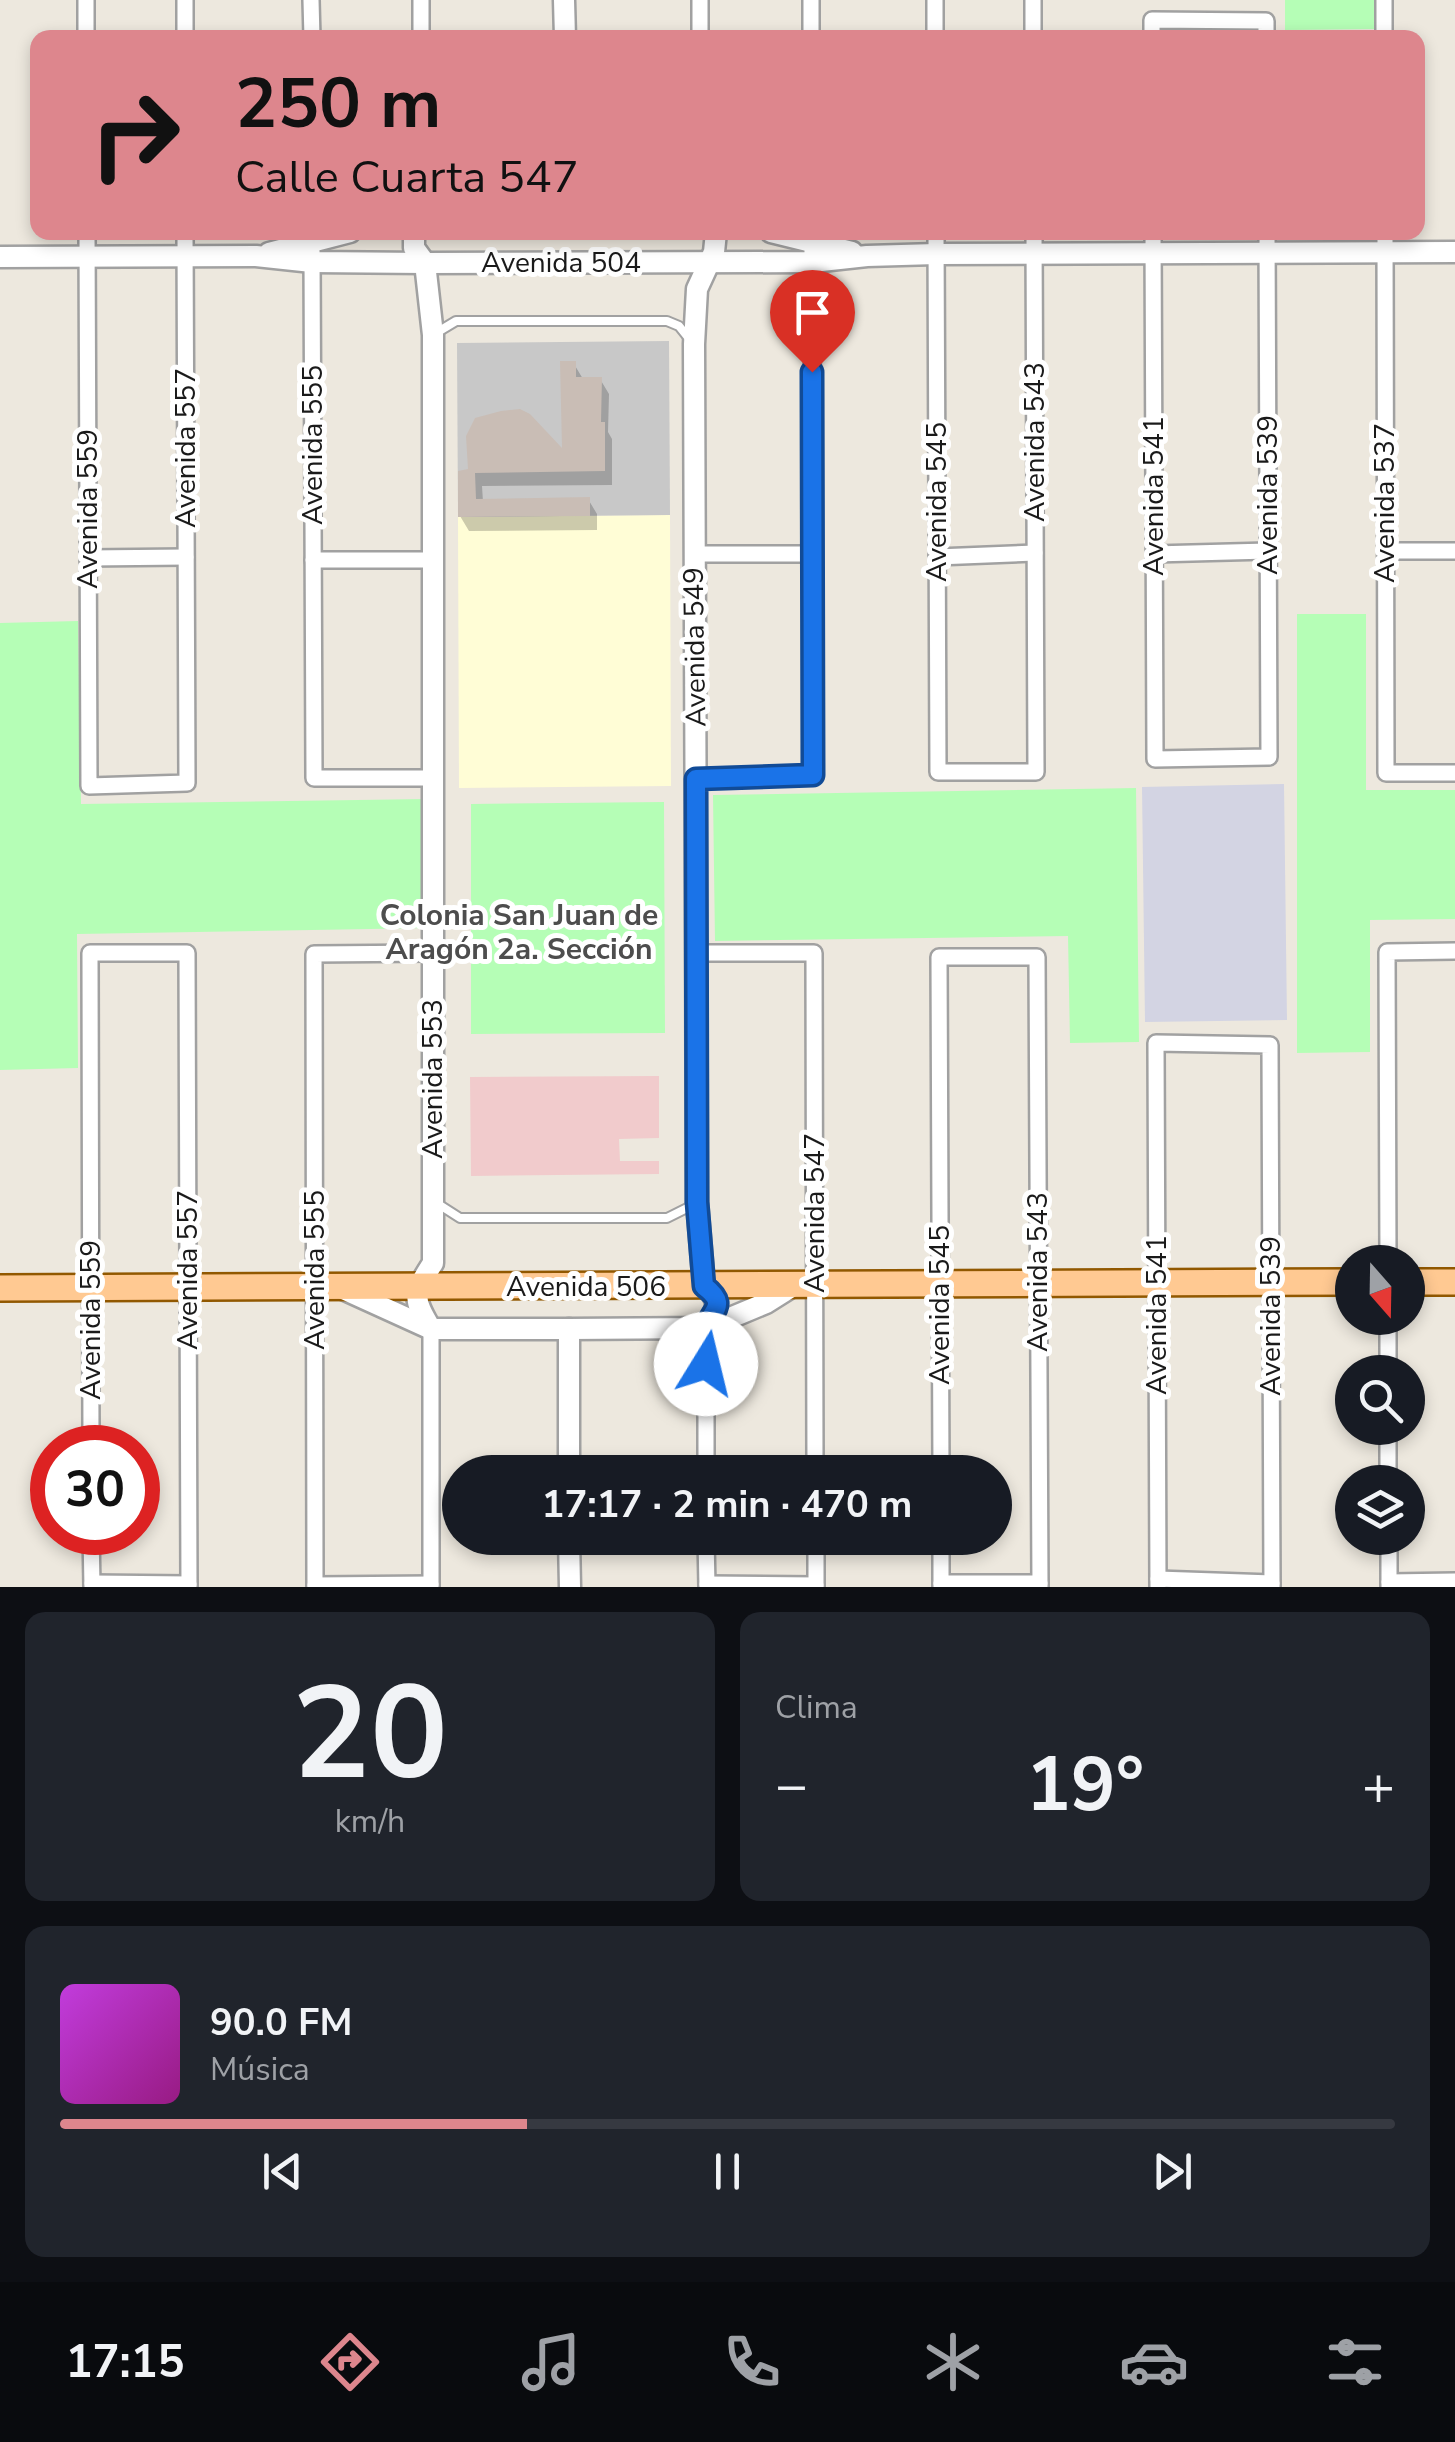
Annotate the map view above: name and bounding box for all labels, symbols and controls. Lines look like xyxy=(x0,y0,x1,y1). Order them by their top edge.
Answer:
text: 250 m xyxy=(235,56,441,152)
icon: right xyxy=(70,70,200,200)
text: Calle Cuarta 547 xyxy=(235,147,579,208)
street label: Avenida 504 xyxy=(481,244,641,282)
pin xyxy=(770,270,855,373)
icon: arrive xyxy=(785,285,840,340)
street label: Avenida 543 xyxy=(1016,362,1054,522)
street label: Avenida 555 xyxy=(294,365,332,525)
street label: Avenida 557 xyxy=(167,368,205,528)
street label: Avenida 539 xyxy=(1249,415,1287,575)
street label: Avenida 541 xyxy=(1135,416,1173,576)
street label: Avenida 545 xyxy=(918,422,956,582)
street label: Avenida 537 xyxy=(1366,423,1404,583)
street label: Avenida 559 xyxy=(69,429,107,589)
street label: Avenida 549 xyxy=(675,567,715,727)
district label: Colonia San Juan de Aragón 2a. Sección xyxy=(380,895,658,970)
street label: Avenida 553 xyxy=(414,999,452,1159)
street label: Avenida 547 xyxy=(796,1133,834,1293)
street label: Avenida 557 xyxy=(169,1190,207,1350)
street label: Avenida 555 xyxy=(296,1190,334,1350)
street label: Avenida 543 xyxy=(1019,1192,1057,1352)
street label: Avenida 545 xyxy=(921,1225,959,1385)
street label: Avenida 541 xyxy=(1138,1235,1176,1395)
street label: Avenida 539 xyxy=(1252,1236,1290,1396)
street label: Avenida 559 xyxy=(72,1240,110,1400)
north arrow xyxy=(1335,1245,1425,1335)
map controls xyxy=(1335,1245,1425,1555)
street label: Avenida 506 xyxy=(506,1268,666,1306)
position arrow xyxy=(654,1312,758,1416)
button: search xyxy=(1335,1355,1425,1445)
speed limit sign: 30 xyxy=(30,1425,160,1555)
button: layers xyxy=(1335,1465,1425,1555)
text: 17:17 · 2 min · 470 m xyxy=(542,1479,912,1530)
text: 20 xyxy=(292,1646,448,1823)
text: Clima xyxy=(775,1686,858,1729)
text: 19° xyxy=(1026,1734,1144,1836)
text: − xyxy=(775,1748,808,1823)
text: + xyxy=(1362,1748,1395,1823)
text: km/h xyxy=(335,1800,405,1843)
text: 90.0 FM xyxy=(210,1997,352,2048)
text: Música xyxy=(210,2048,310,2091)
icon: previous xyxy=(255,2144,310,2199)
icon: pause xyxy=(700,2144,755,2199)
icon: next xyxy=(1145,2144,1200,2199)
icon: directions xyxy=(315,2327,385,2397)
icon: music xyxy=(516,2327,586,2397)
icon: phone xyxy=(717,2327,787,2397)
icon: climate xyxy=(918,2327,988,2397)
icon: car xyxy=(1119,2327,1189,2397)
icon: filters xyxy=(1320,2327,1390,2397)
text: 17:15 xyxy=(65,2332,185,2393)

